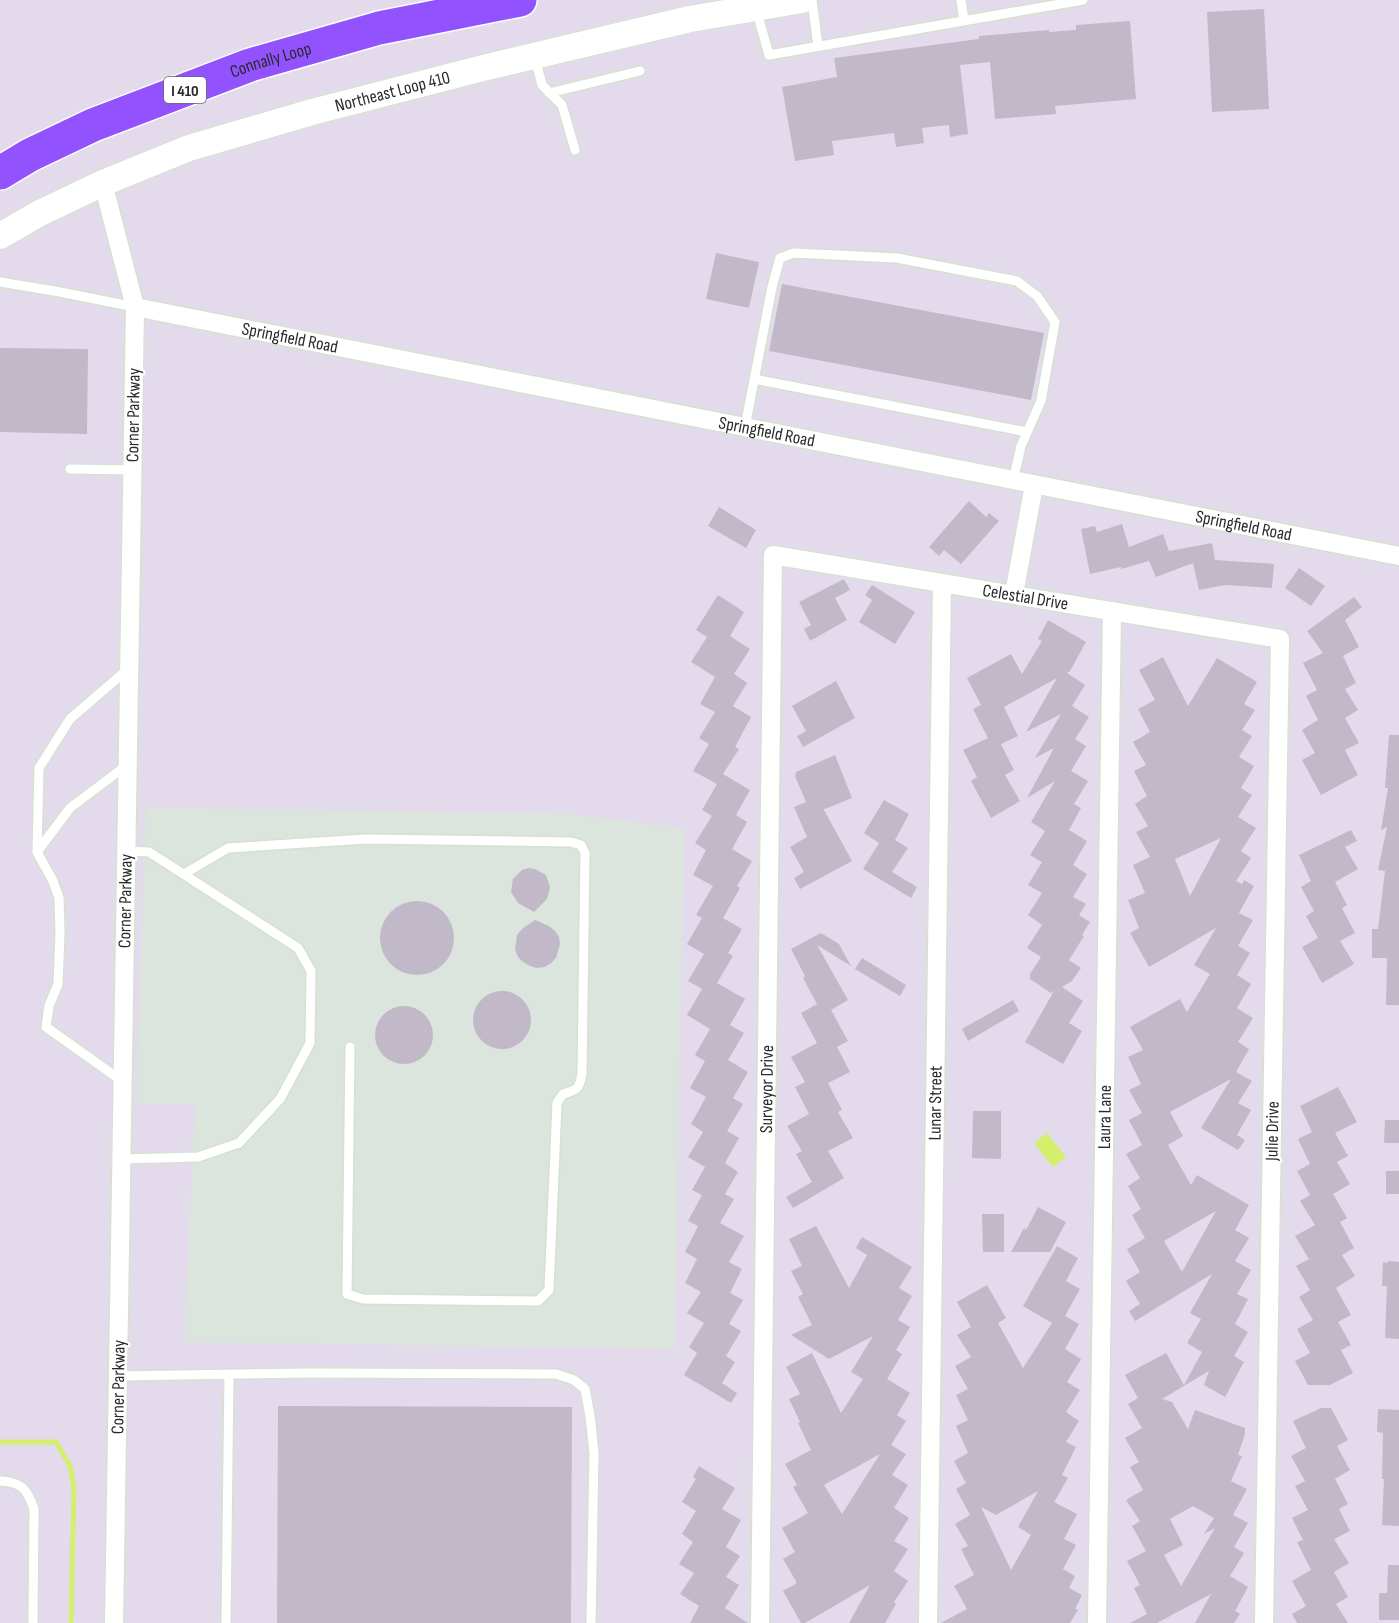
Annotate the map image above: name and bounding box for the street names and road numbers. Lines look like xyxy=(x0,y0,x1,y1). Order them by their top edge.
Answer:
street label: Connally Loop xyxy=(227,38,314,83)
street label: Northeast Loop 410 xyxy=(333,67,452,117)
road number: I 410 xyxy=(164,77,206,103)
street label: Springfield Road xyxy=(240,318,340,358)
street label: Corner Parkway xyxy=(122,368,145,462)
street label: Springfield Road xyxy=(717,412,817,452)
street label: Springfield Road xyxy=(1194,506,1293,546)
street label: Celestial Drive xyxy=(981,580,1070,615)
street label: Corner Parkway xyxy=(114,854,137,948)
street label: Surveyor Drive xyxy=(756,1045,778,1133)
street label: Lunar Street xyxy=(924,1065,947,1141)
street label: Laura Lane xyxy=(1094,1085,1116,1149)
street label: Julie Drive xyxy=(1261,1101,1284,1162)
street label: Corner Parkway xyxy=(107,1340,130,1434)

